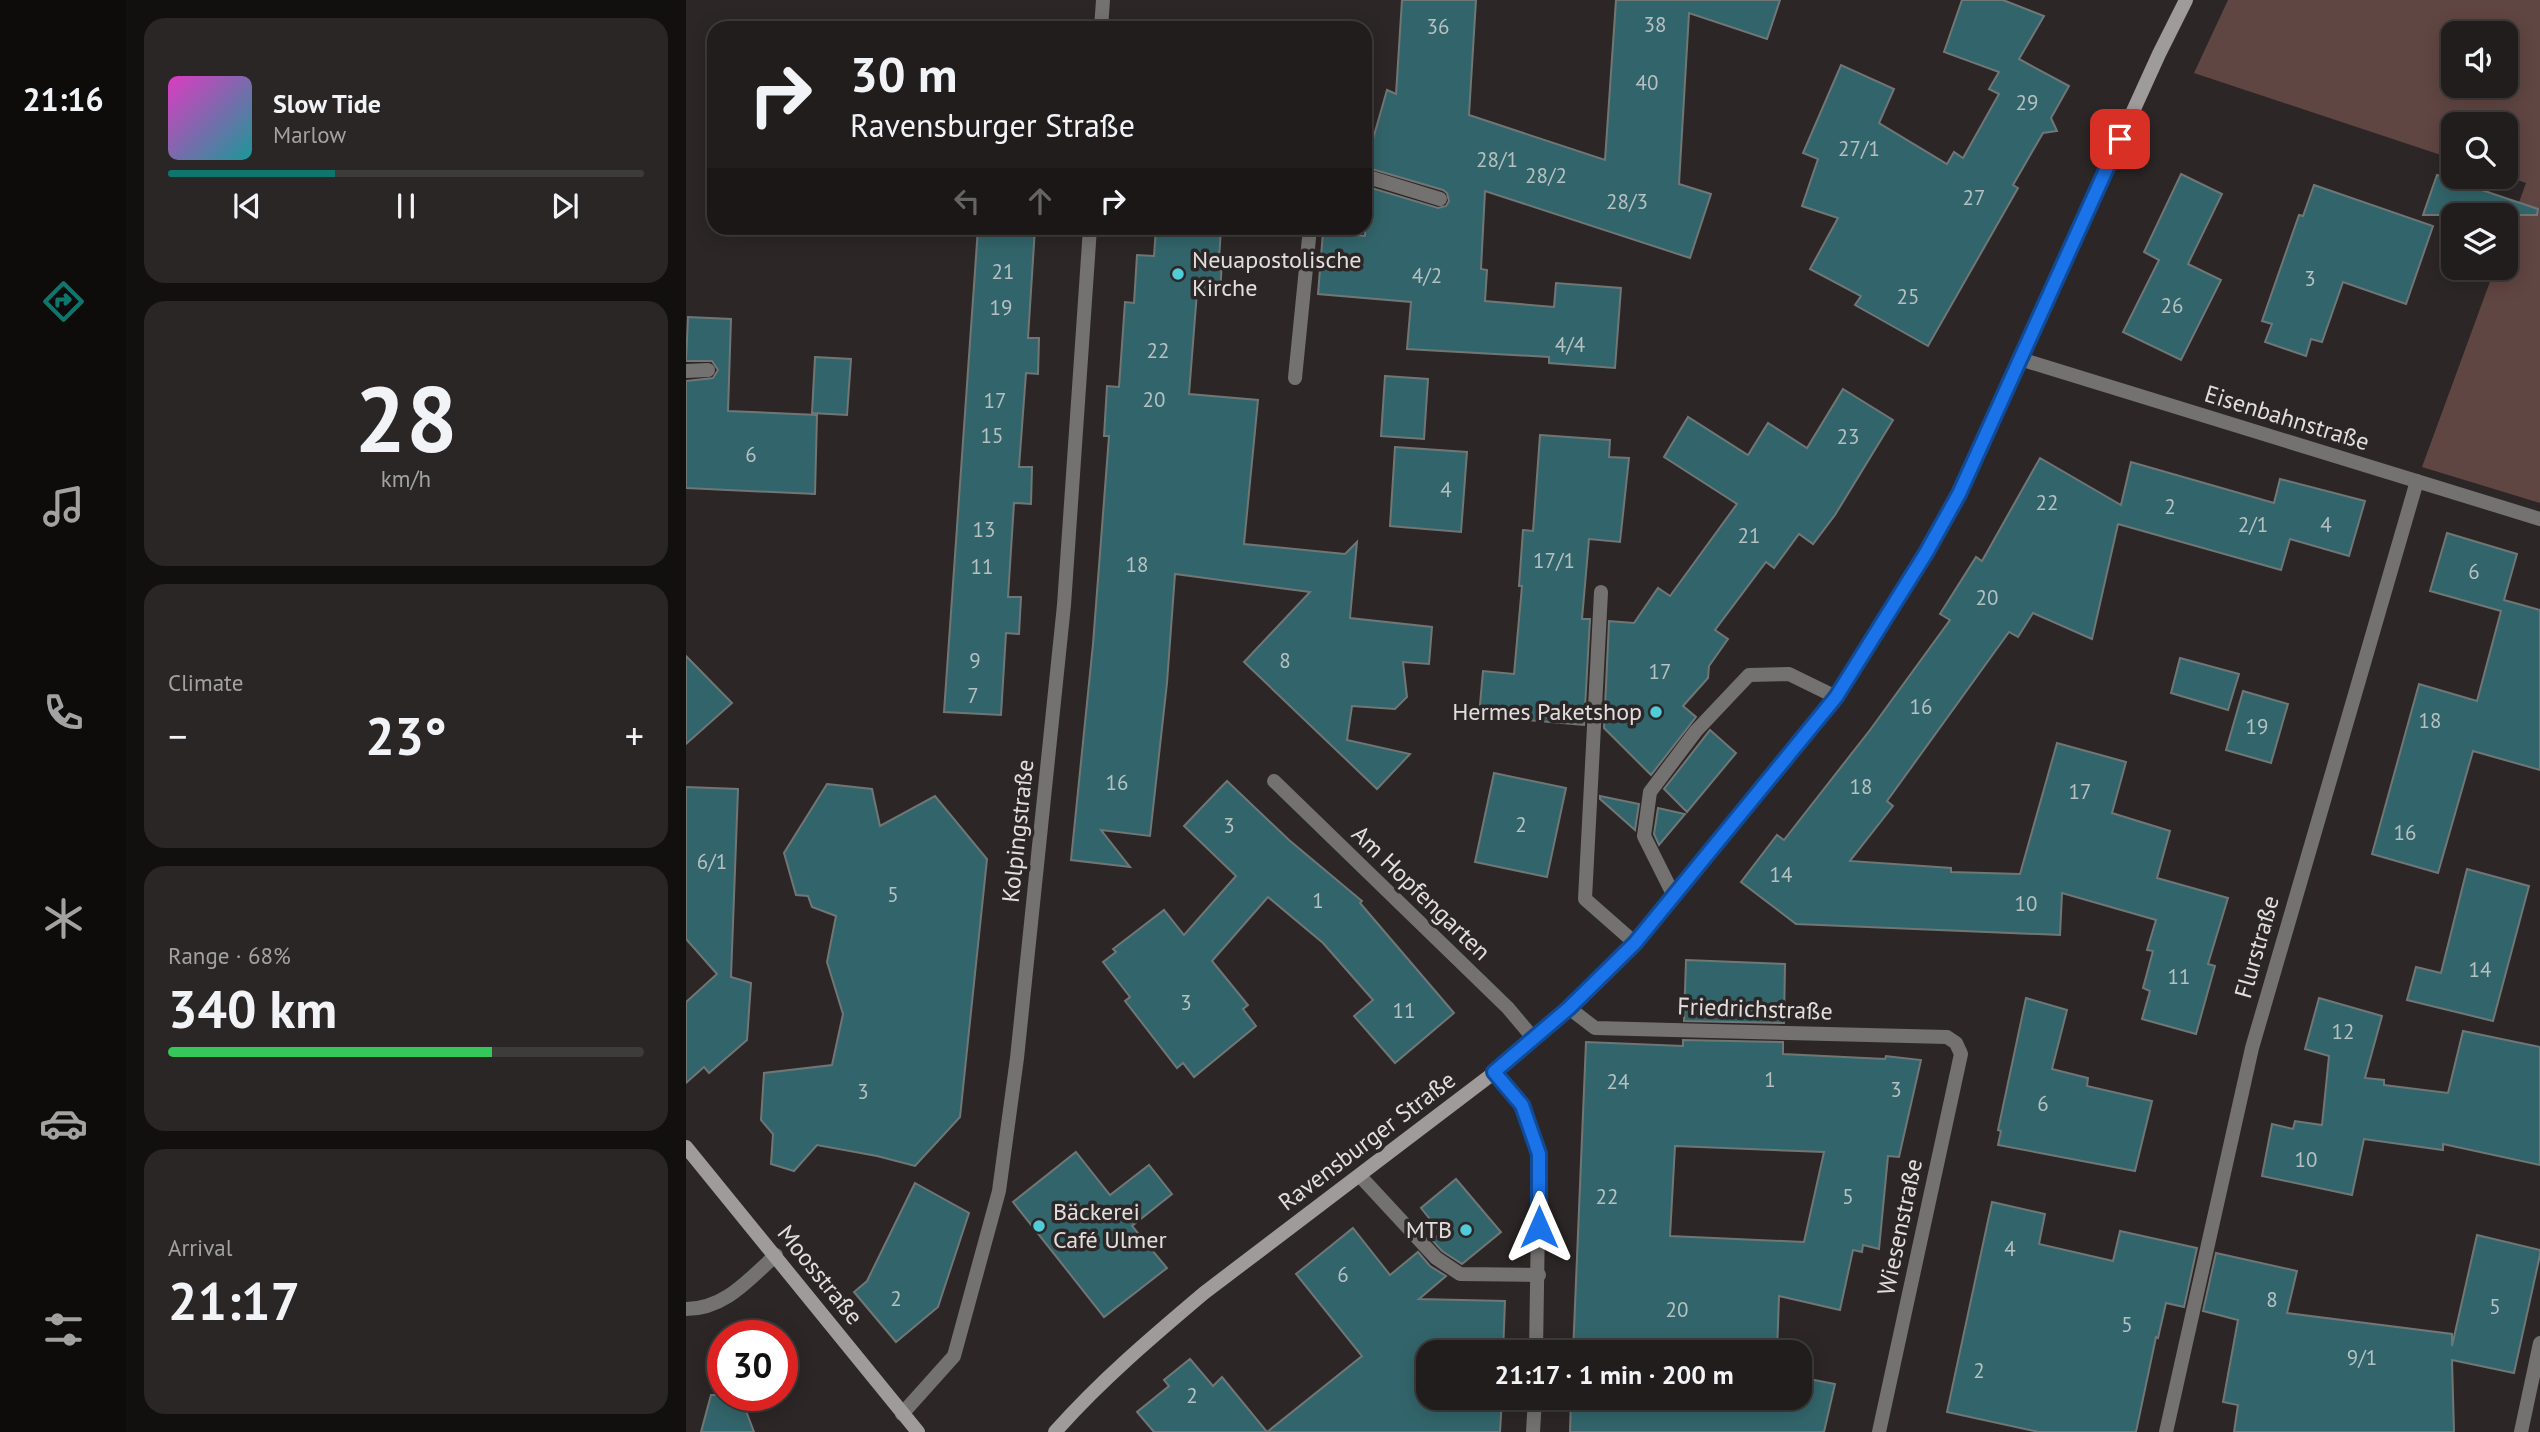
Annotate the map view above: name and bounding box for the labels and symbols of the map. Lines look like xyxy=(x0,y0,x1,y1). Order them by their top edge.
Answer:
house number: 38 xyxy=(1644,11,1666,38)
house number: 36 xyxy=(1427,13,1449,40)
house number: 40 xyxy=(1636,69,1658,96)
house number: 29 xyxy=(2016,89,2038,116)
pin xyxy=(2090,109,2150,169)
house number: 27/1 xyxy=(1838,135,1880,162)
house number: 28/1 xyxy=(1476,146,1518,173)
house number: 28/2 xyxy=(1525,162,1567,189)
house number: 27 xyxy=(1963,184,1985,211)
house number: 28/3 xyxy=(1606,188,1648,215)
place label: Neuapostolische Kirche xyxy=(1192,244,1362,303)
house number: 21 xyxy=(992,258,1014,285)
house number: 4/2 xyxy=(1412,262,1442,289)
house number: 3 xyxy=(2304,265,2316,292)
marker: Neuapostolische Kirche xyxy=(1170,266,1186,282)
house number: 25 xyxy=(1897,283,1919,310)
house number: 26 xyxy=(2161,292,2183,319)
house number: 19 xyxy=(990,294,1012,321)
house number: 4/4 xyxy=(1555,331,1585,358)
house number: 22 xyxy=(1147,337,1169,364)
street label: Eisenbahnstraße xyxy=(2201,378,2373,457)
house number: 20 xyxy=(1143,386,1165,413)
house number: 17 xyxy=(984,387,1006,414)
house number: 15 xyxy=(981,422,1003,449)
house number: 23 xyxy=(1837,423,1859,450)
house number: 6 xyxy=(745,441,757,468)
house number: 4 xyxy=(1440,476,1452,503)
house number: 22 xyxy=(2036,489,2058,516)
house number: 2 xyxy=(2164,493,2176,520)
house number: 2/1 xyxy=(2238,511,2268,538)
house number: 4 xyxy=(2320,511,2332,538)
house number: 13 xyxy=(973,516,995,543)
house number: 21 xyxy=(1738,522,1760,549)
house number: 17/1 xyxy=(1533,547,1575,574)
house number: 18 xyxy=(1126,551,1148,578)
house number: 11 xyxy=(971,553,993,580)
house number: 6 xyxy=(2468,558,2480,585)
house number: 20 xyxy=(1976,584,1998,611)
house number: 9 xyxy=(969,647,981,674)
house number: 8 xyxy=(1279,647,1291,674)
house number: 17 xyxy=(1649,658,1671,685)
house number: 7 xyxy=(967,682,979,709)
house number: 16 xyxy=(1910,693,1932,720)
place label: Hermes Paketshop xyxy=(1452,696,1642,727)
marker: Hermes Paketshop xyxy=(1648,704,1664,720)
house number: 18 xyxy=(2419,707,2441,734)
house number: 19 xyxy=(2246,713,2268,740)
street label: Kolpingstraße xyxy=(995,758,1040,904)
house number: 16 xyxy=(1106,769,1128,796)
house number: 18 xyxy=(1850,773,1872,800)
house number: 17 xyxy=(2069,778,2091,805)
house number: 2 xyxy=(1515,811,1527,838)
house number: 3 xyxy=(1223,812,1235,839)
street label: Am Hopfengarten xyxy=(1345,819,1497,967)
house number: 16 xyxy=(2394,819,2416,846)
house number: 6/1 xyxy=(697,848,727,875)
house number: 14 xyxy=(1770,861,1792,888)
house number: 5 xyxy=(887,881,899,908)
house number: 1 xyxy=(1312,887,1324,914)
house number: 10 xyxy=(2015,890,2037,917)
street label: Flurstraße xyxy=(2227,892,2286,1002)
house number: 14 xyxy=(2469,956,2491,983)
house number: 11 xyxy=(2168,963,2190,990)
house number: 3 xyxy=(1180,989,1192,1016)
street label: Friedrichstraße xyxy=(1677,990,1833,1027)
house number: 11 xyxy=(1393,997,1415,1024)
house number: 12 xyxy=(2332,1018,2354,1045)
street label: Ravensburger Straße xyxy=(1272,1064,1461,1217)
house number: 1 xyxy=(1764,1066,1776,1093)
house number: 24 xyxy=(1607,1068,1629,1095)
house number: 3 xyxy=(1890,1076,1902,1103)
house number: 3 xyxy=(857,1078,869,1105)
house number: 6 xyxy=(2037,1090,2049,1117)
house number: 10 xyxy=(2295,1146,2317,1173)
street label: Wiesenstraße xyxy=(1870,1156,1929,1298)
house number: 22 xyxy=(1596,1183,1618,1210)
house number: 5 xyxy=(1842,1183,1854,1210)
position arrow xyxy=(1502,1190,1576,1264)
place label: Bäckerei Café Ulmer xyxy=(1053,1196,1167,1255)
place label: MTB xyxy=(1406,1214,1452,1245)
street label: Moosstraße xyxy=(771,1218,870,1331)
marker: Bäckerei Café Ulmer xyxy=(1031,1218,1047,1234)
marker: MTB xyxy=(1458,1222,1474,1238)
house number: 4 xyxy=(2004,1235,2016,1262)
house number: 6 xyxy=(1337,1261,1349,1288)
house number: 2 xyxy=(890,1285,902,1312)
house number: 8 xyxy=(2266,1286,2278,1313)
house number: 5 xyxy=(2489,1293,2501,1320)
house number: 20 xyxy=(1666,1296,1688,1323)
house number: 5 xyxy=(2121,1311,2133,1338)
speed limit sign: 30 xyxy=(707,1320,798,1411)
house number: 9/1 xyxy=(2347,1344,2377,1371)
house number: 2 xyxy=(1973,1357,1985,1384)
house number: 2 xyxy=(1186,1382,1198,1409)

